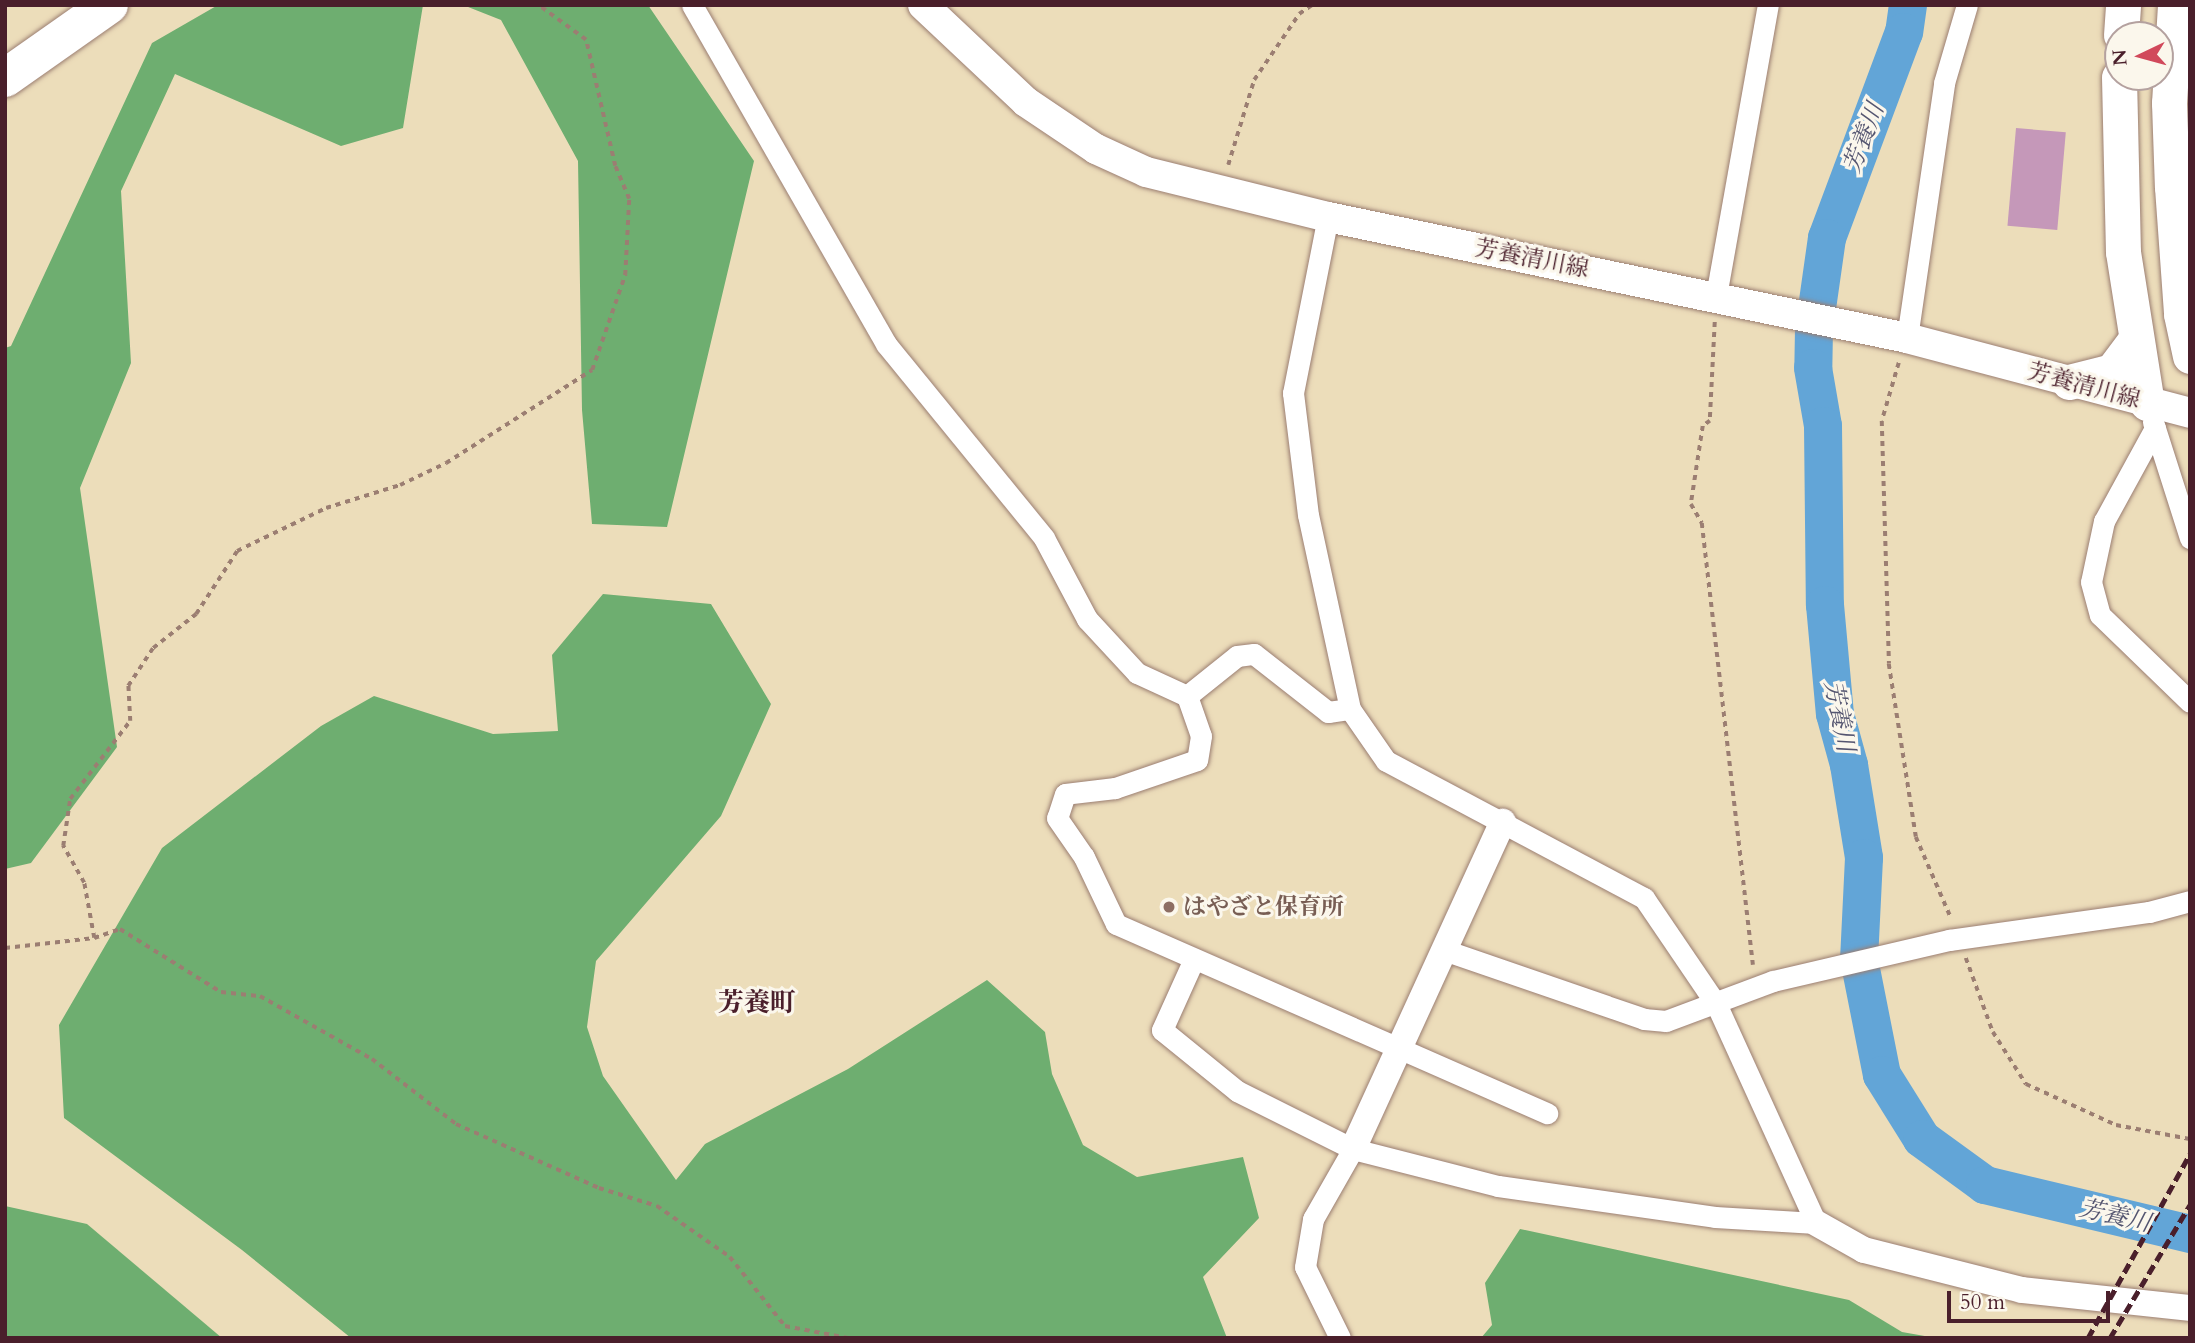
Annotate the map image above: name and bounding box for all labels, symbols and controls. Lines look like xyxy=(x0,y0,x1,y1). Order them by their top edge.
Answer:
north arrow xyxy=(2104,21,2174,91)
text: N xyxy=(2106,48,2134,67)
water label: 芳養川 xyxy=(1838,99,1890,177)
street label: 芳養清川線 xyxy=(1473,234,1591,284)
street label: 芳養清川線 xyxy=(2025,358,2143,414)
water label: 芳養川 xyxy=(1818,678,1860,754)
place label: はやざと保育所 xyxy=(1183,893,1344,921)
marker: はやざと保育所 xyxy=(1161,899,1177,915)
district label: 芳養町 xyxy=(718,987,796,1019)
water label: 芳養川 xyxy=(2077,1194,2153,1238)
scale bar xyxy=(1950,1276,2113,1320)
text: 50 m xyxy=(1960,1288,2005,1317)

